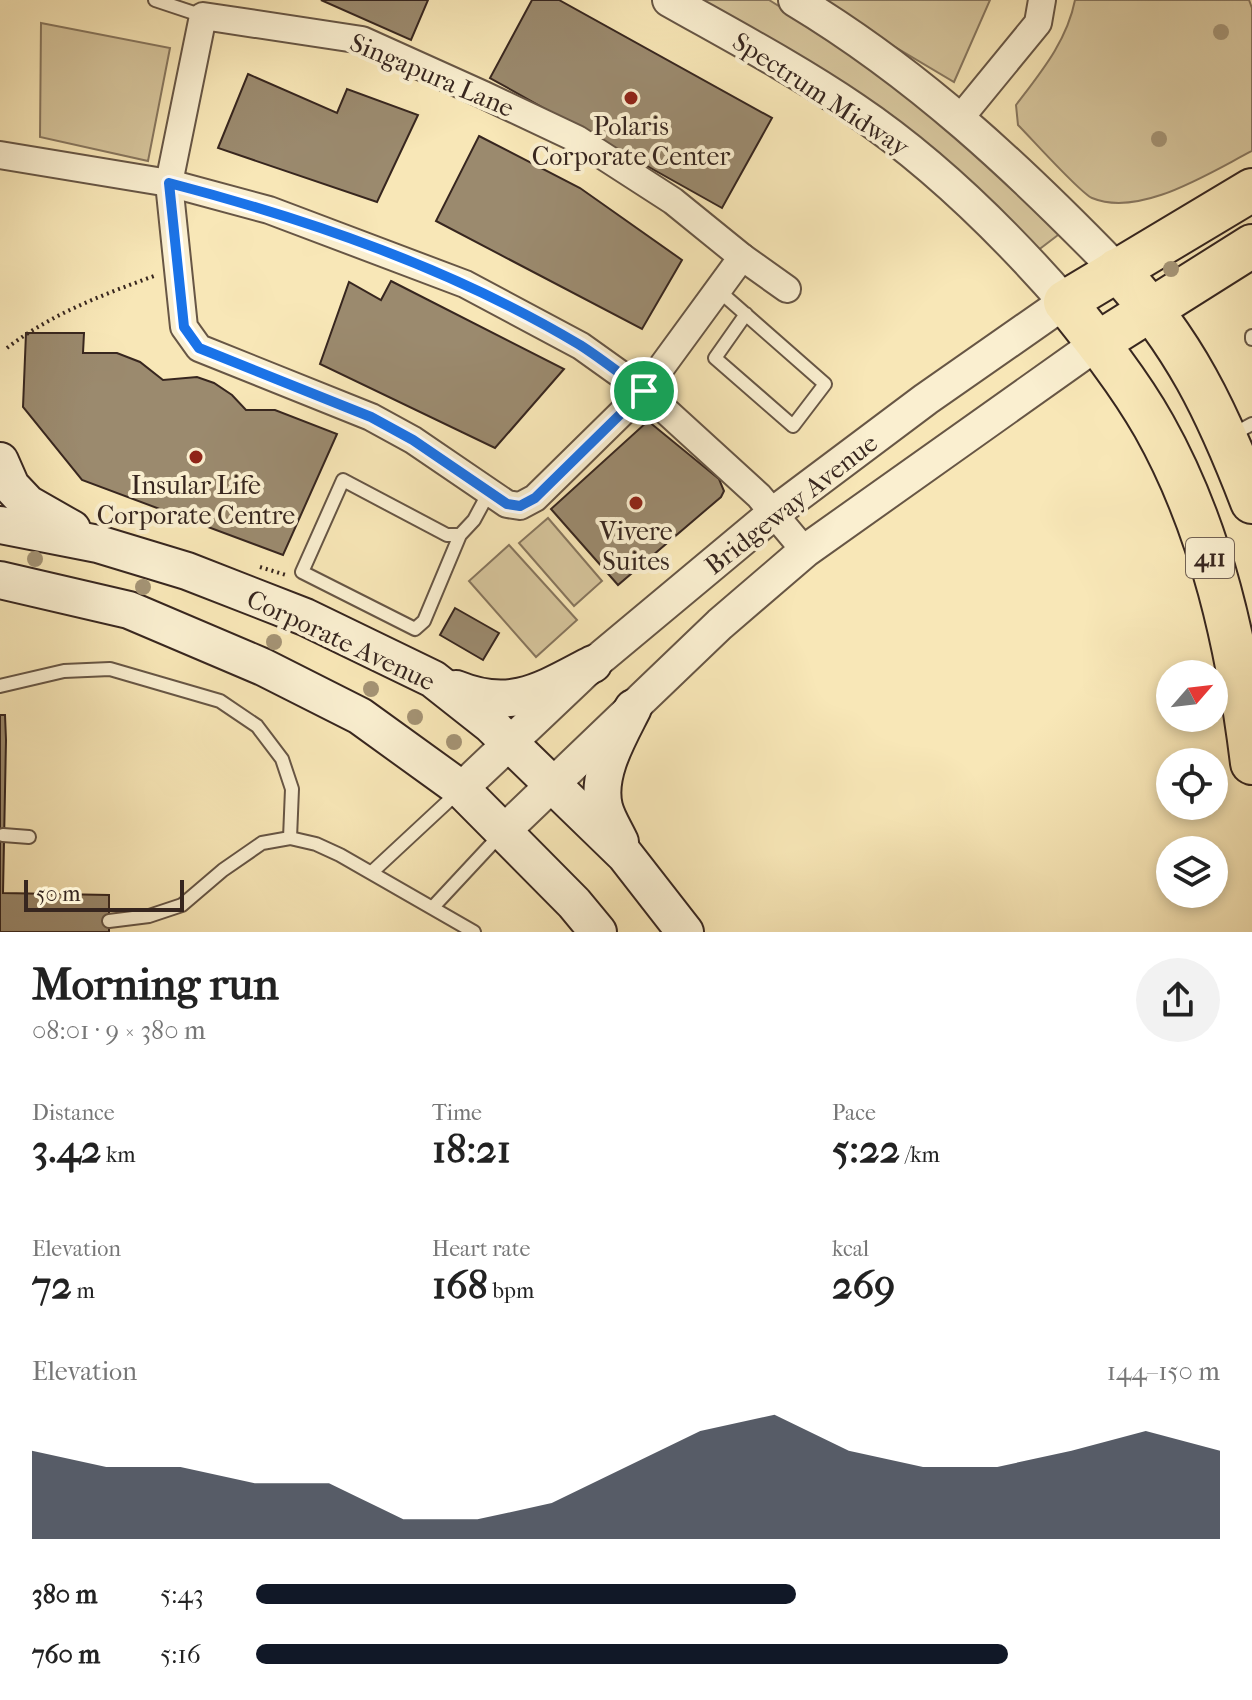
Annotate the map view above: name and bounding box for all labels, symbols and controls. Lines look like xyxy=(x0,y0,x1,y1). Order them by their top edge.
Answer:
street label: Spectrum Midway xyxy=(727,26,916,164)
street label: Singapura Lane xyxy=(345,27,519,124)
marker: Polaris Corporate Center xyxy=(622,89,640,107)
place label: Polaris Corporate Center xyxy=(532,111,730,172)
pin xyxy=(610,357,678,425)
icon: arrive xyxy=(622,369,666,413)
street label: Bridgeway Avenue xyxy=(699,427,884,581)
marker: Insular Life Corporate Centre xyxy=(187,448,205,466)
place label: Insular Life Corporate Centre xyxy=(97,470,295,531)
marker: Vivere Suites xyxy=(627,494,645,512)
place label: Vivere Suites xyxy=(598,516,673,577)
road number: 411 xyxy=(1186,538,1234,578)
street label: Corporate Avenue xyxy=(242,583,440,698)
north arrow xyxy=(1156,660,1228,732)
map controls xyxy=(1156,660,1228,908)
button: locate xyxy=(1156,748,1228,820)
button: layers xyxy=(1156,836,1228,908)
scale bar xyxy=(24,876,184,912)
text: 50 m xyxy=(36,881,81,907)
button: share xyxy=(1136,958,1220,1042)
text: Morning run xyxy=(32,959,279,1010)
text: 08:01 · 9 × 380 m xyxy=(32,1015,206,1046)
text: Distance xyxy=(32,1100,115,1126)
text: Time xyxy=(432,1100,482,1126)
text: Pace xyxy=(832,1100,876,1126)
text: 3.42 xyxy=(32,1126,101,1172)
text: 18:21 xyxy=(432,1126,511,1172)
text: 5:22 xyxy=(832,1126,900,1172)
text: km xyxy=(101,1142,136,1168)
text: /km xyxy=(900,1142,940,1168)
text: Elevation xyxy=(32,1236,121,1262)
text: Heart rate xyxy=(432,1236,531,1262)
text: kcal xyxy=(832,1236,869,1262)
text: 72 xyxy=(32,1262,72,1308)
text: 168 xyxy=(432,1262,488,1308)
text: 269 xyxy=(832,1262,895,1308)
text: m xyxy=(72,1278,95,1304)
text: bpm xyxy=(488,1278,534,1304)
text: Elevation xyxy=(32,1356,137,1387)
text: 144–150 m xyxy=(1107,1356,1220,1387)
text: 380 m xyxy=(32,1579,97,1610)
text: 5:43 xyxy=(160,1579,204,1610)
text: 760 m xyxy=(32,1639,100,1670)
text: 5:16 xyxy=(160,1639,201,1670)

